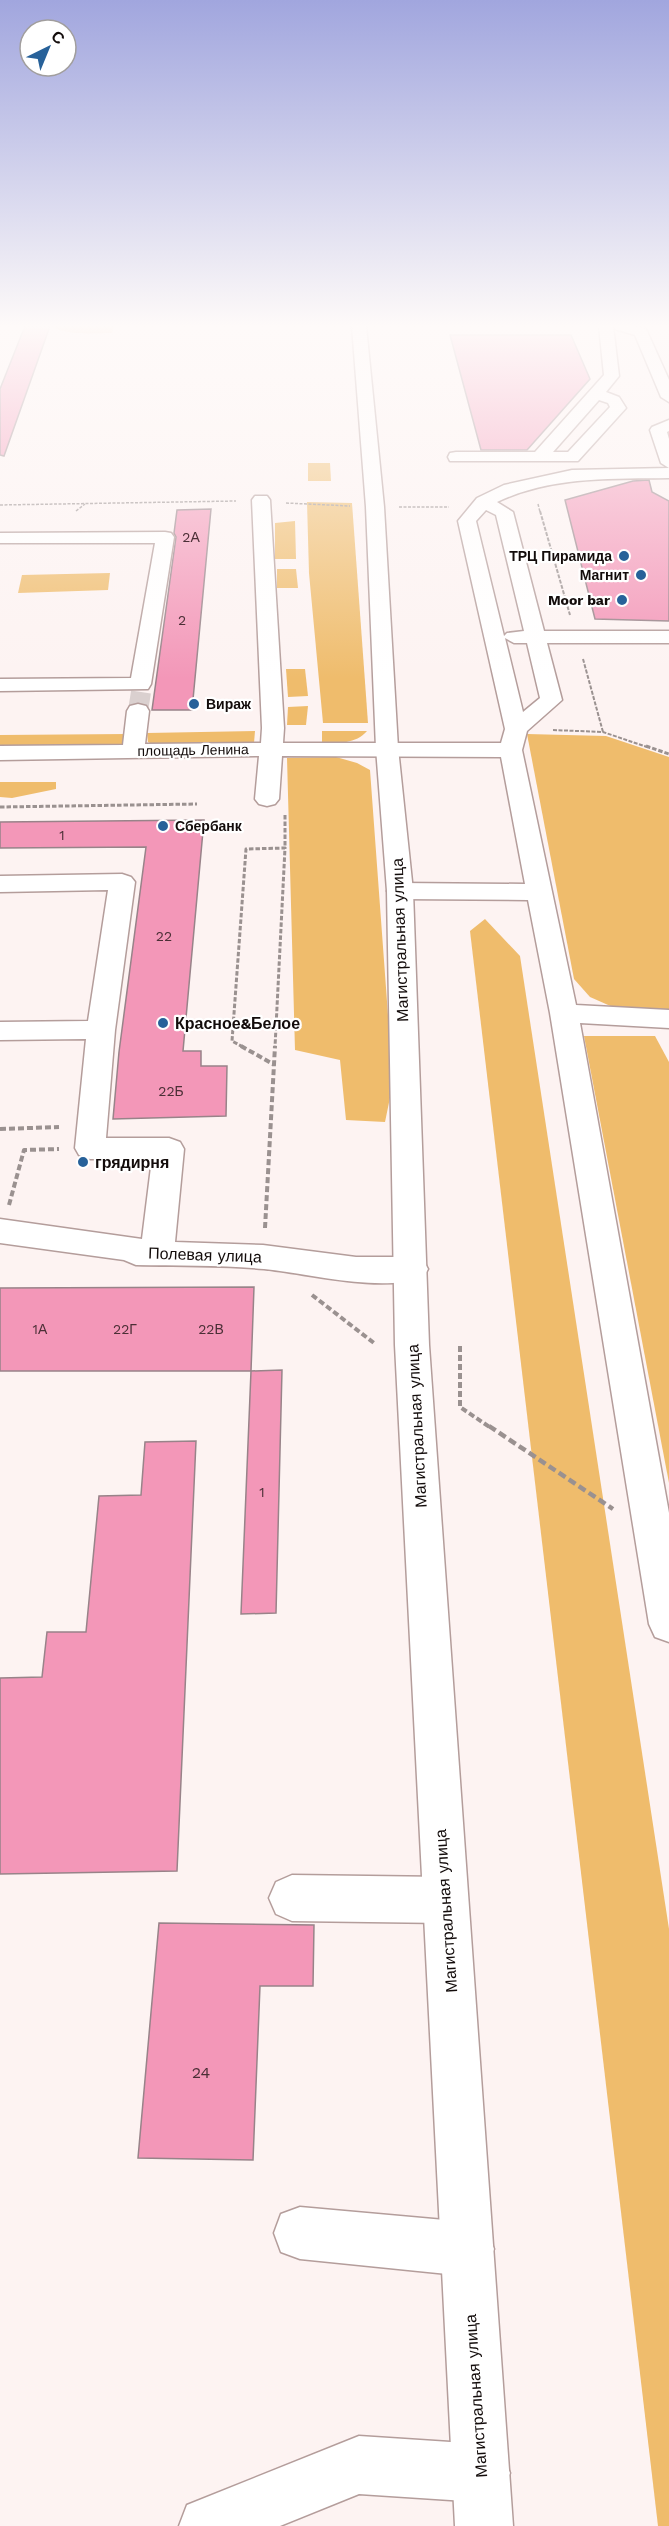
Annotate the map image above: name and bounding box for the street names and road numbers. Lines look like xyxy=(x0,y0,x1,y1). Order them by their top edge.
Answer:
street label: площадь Ленина xyxy=(137,741,249,759)
street label: Магистральная улица xyxy=(388,858,412,1022)
street label: Полевая улица xyxy=(148,1244,262,1266)
street label: Магистральная улица xyxy=(403,1344,431,1508)
street label: Магистральная улица xyxy=(431,1829,461,1993)
street label: Магистральная улица xyxy=(461,2314,491,2478)

